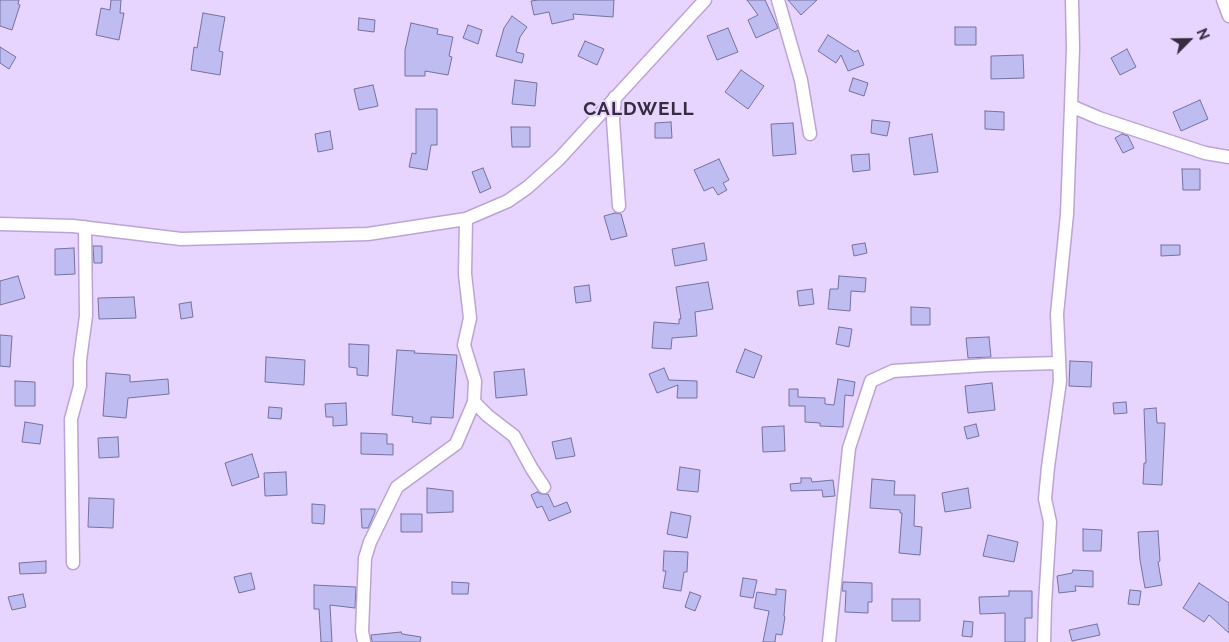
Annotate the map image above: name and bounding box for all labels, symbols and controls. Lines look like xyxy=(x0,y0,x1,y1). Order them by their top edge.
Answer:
north arrow xyxy=(1164,15,1214,65)
text: N xyxy=(1193,26,1212,42)
district label: CALDWELL xyxy=(582,98,696,120)

